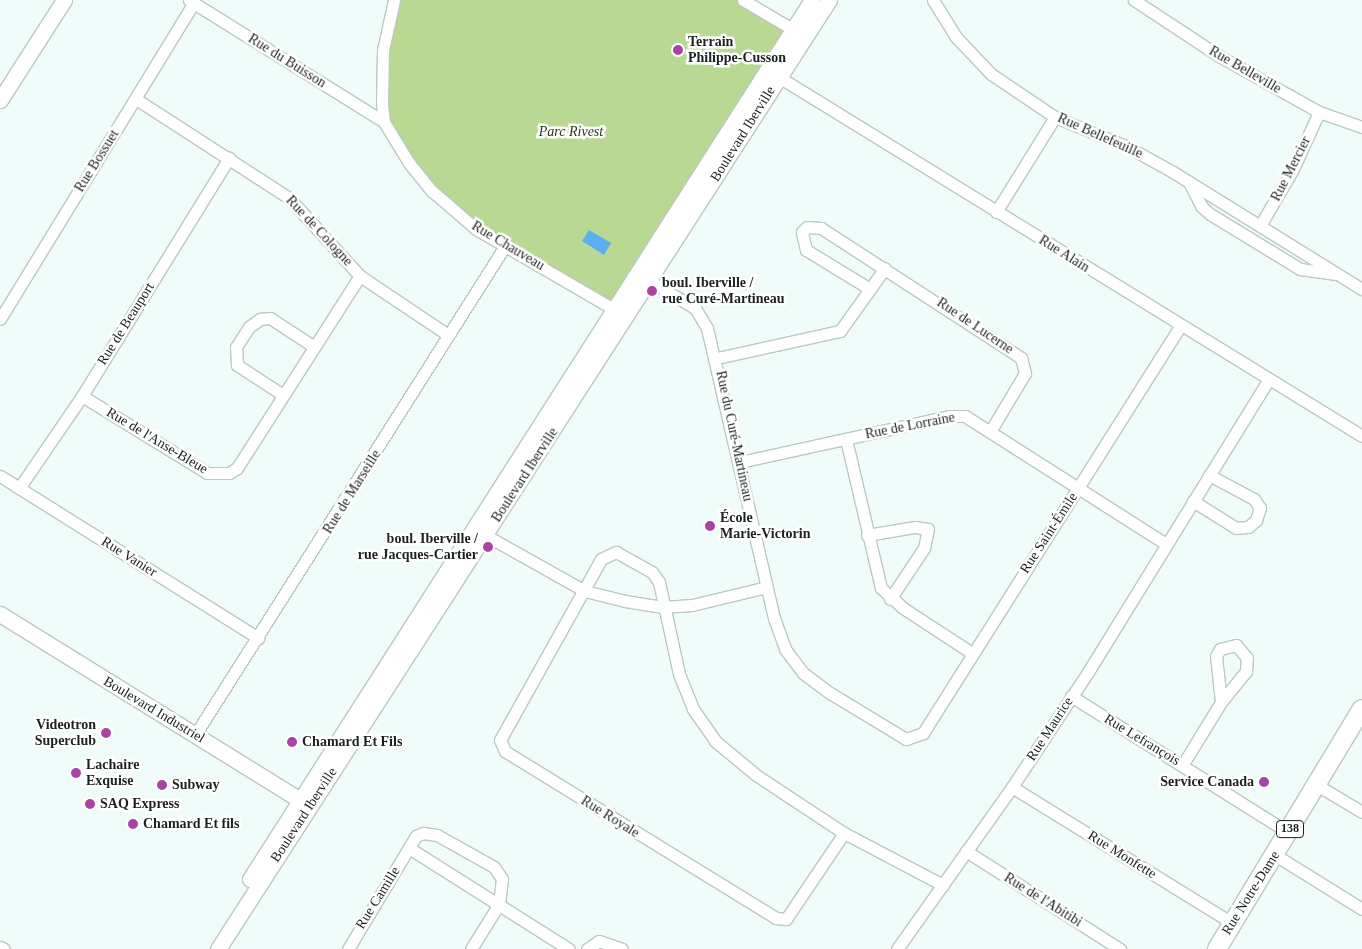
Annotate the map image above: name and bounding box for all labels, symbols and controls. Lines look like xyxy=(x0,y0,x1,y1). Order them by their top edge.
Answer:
street label: Rue du Buisson xyxy=(245,30,329,92)
place label: Terrain Philippe-Cusson xyxy=(688,34,786,66)
street label: Rue Belleville xyxy=(1206,43,1284,97)
marker: Terrain Philippe-Cusson xyxy=(672,44,684,56)
street label: Boulevard Iberville xyxy=(707,83,779,185)
street label: Rue Bellefeuille xyxy=(1055,110,1145,162)
park label: Parc Rivest xyxy=(539,124,603,140)
street label: Rue Bossuet xyxy=(71,127,123,195)
street label: Rue Mercier xyxy=(1268,134,1314,204)
street label: Rue de Cologne xyxy=(282,192,356,270)
street label: Rue Chauveau xyxy=(469,218,547,274)
street label: Rue Alain xyxy=(1035,232,1093,276)
place label: boul. Iberville / rue Curé-Martineau xyxy=(662,275,784,308)
street label: Rue de Beauport xyxy=(94,280,158,368)
marker: boul. Iberville / rue Curé-Martineau xyxy=(646,285,658,297)
street label: Rue de Lucerne xyxy=(934,294,1016,358)
street label: Rue du Curé-Martineau xyxy=(712,369,756,503)
street label: Rue de l'Anse-Bleue xyxy=(103,404,211,478)
street label: Rue de Lorraine xyxy=(864,409,956,443)
street label: Boulevard Iberville xyxy=(488,425,562,525)
street label: Rue de Marseille xyxy=(320,447,384,537)
street label: Rue Saint-Émile xyxy=(1017,489,1081,577)
place label: École Marie-Victorin xyxy=(720,510,810,542)
marker: École Marie-Victorin xyxy=(704,520,716,532)
place label: boul. Iberville / rue Jacques-Cartier xyxy=(358,531,478,564)
street label: Rue Vanier xyxy=(98,533,160,581)
marker: boul. Iberville / rue Jacques-Cartier xyxy=(482,541,494,553)
street label: Boulevard Industriel xyxy=(100,673,208,747)
street label: Rue Maurice xyxy=(1023,694,1077,764)
street label: Rue Lefrançois xyxy=(1101,711,1183,769)
place label: Videotron Superclub xyxy=(35,717,96,750)
marker: Videotron Superclub xyxy=(100,727,112,739)
place label: Chamard Et Fils xyxy=(302,734,402,750)
marker: Chamard Et Fils xyxy=(286,736,298,748)
place label: Lachaire Exquise xyxy=(86,757,139,790)
street label: Boulevard Iberville xyxy=(267,765,341,865)
marker: Lachaire Exquise xyxy=(70,767,82,779)
place label: Service Canada xyxy=(1160,774,1254,790)
marker: Service Canada xyxy=(1258,776,1270,788)
place label: Subway xyxy=(172,777,219,793)
marker: Subway xyxy=(156,779,168,791)
street label: Rue Royale xyxy=(578,792,642,842)
place label: SAQ Express xyxy=(100,796,179,812)
marker: SAQ Express xyxy=(84,798,96,810)
place label: Chamard Et fils xyxy=(143,816,239,832)
marker: Chamard Et fils xyxy=(127,818,139,830)
road number: 138 xyxy=(1275,820,1305,839)
street label: Rue Monfette xyxy=(1085,827,1159,883)
street label: Rue Notre-Dame xyxy=(1218,848,1284,938)
street label: Rue Camille xyxy=(352,864,404,932)
street label: Rue de l'Abitibi xyxy=(1001,869,1085,931)

